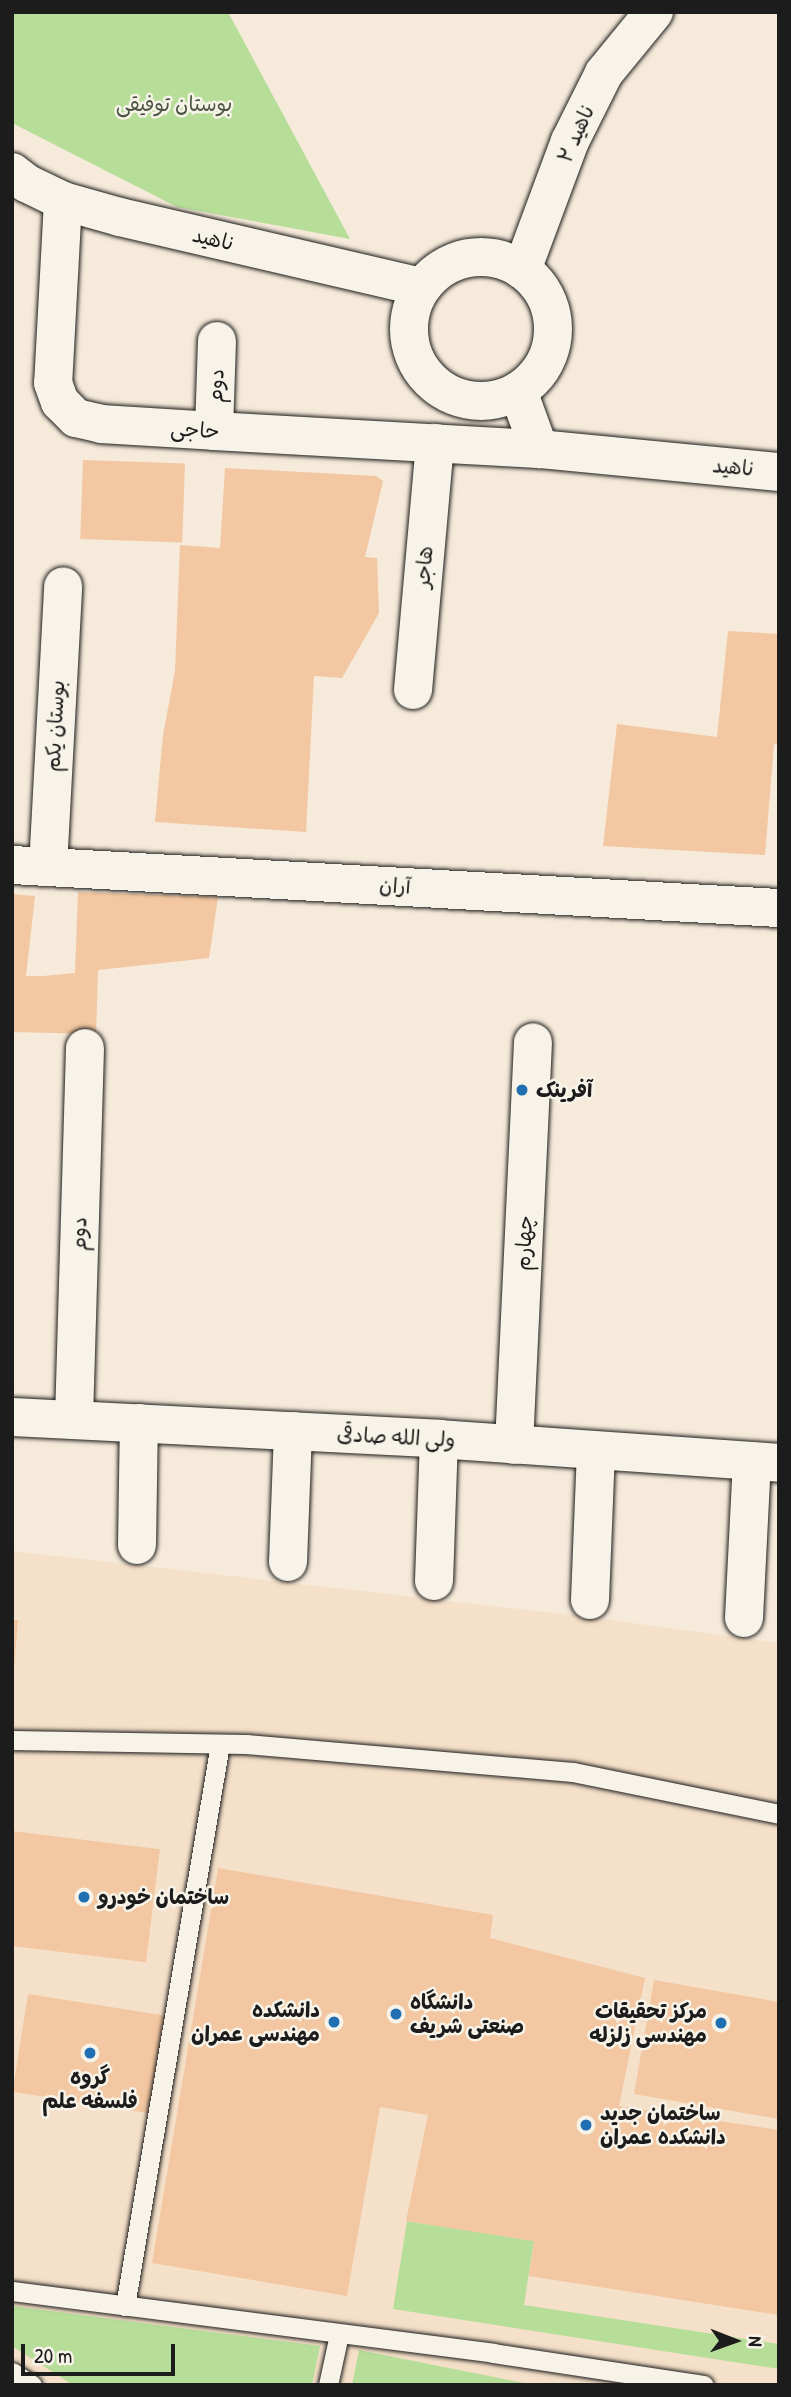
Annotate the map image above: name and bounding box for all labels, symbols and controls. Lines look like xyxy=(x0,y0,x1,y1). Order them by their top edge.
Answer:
park label: بوستان توفیقی xyxy=(116,91,232,117)
street label: ناهید ۲ xyxy=(552,101,600,167)
street label: ناهید xyxy=(190,222,236,256)
street label: دوم xyxy=(203,369,229,403)
street label: حاجی xyxy=(170,416,220,444)
street label: ناهید xyxy=(711,453,755,481)
street label: هاجر xyxy=(410,545,438,589)
street label: بوستان یکم xyxy=(40,679,70,773)
street label: آران xyxy=(378,873,412,899)
place label: آفرینک xyxy=(536,1077,592,1103)
marker: آفرینک xyxy=(514,1082,530,1098)
street label: چهارم xyxy=(510,1215,538,1271)
street label: دوم xyxy=(66,1217,92,1251)
street label: ولی الله صادقی xyxy=(336,1421,456,1453)
place label: ساختمان خودرو xyxy=(98,1884,229,1910)
marker: ساختمان خودرو xyxy=(76,1889,92,1905)
place label: دانشگاه صنعتی شریف xyxy=(410,1989,524,2039)
place label: دانشکده مهندسی عمران xyxy=(191,1997,320,2047)
place label: مرکز تحقیقات مهندسی زلزله xyxy=(589,1998,707,2048)
marker: دانشگاه صنعتی شریف xyxy=(388,2006,404,2022)
marker: دانشکده مهندسی عمران xyxy=(326,2014,342,2030)
marker: مرکز تحقیقات مهندسی زلزله xyxy=(713,2015,729,2031)
marker: گروه فلسفه علم xyxy=(82,2045,98,2061)
place label: گروه فلسفه علم xyxy=(42,2064,138,2114)
place label: ساختمان جدید دانشکده عمران xyxy=(600,2100,726,2150)
marker: ساختمان جدید دانشکده عمران xyxy=(578,2117,594,2133)
north arrow xyxy=(700,2306,770,2376)
scale bar xyxy=(24,2330,178,2374)
text: N xyxy=(743,2336,769,2347)
text: 20 m xyxy=(34,2341,72,2370)

